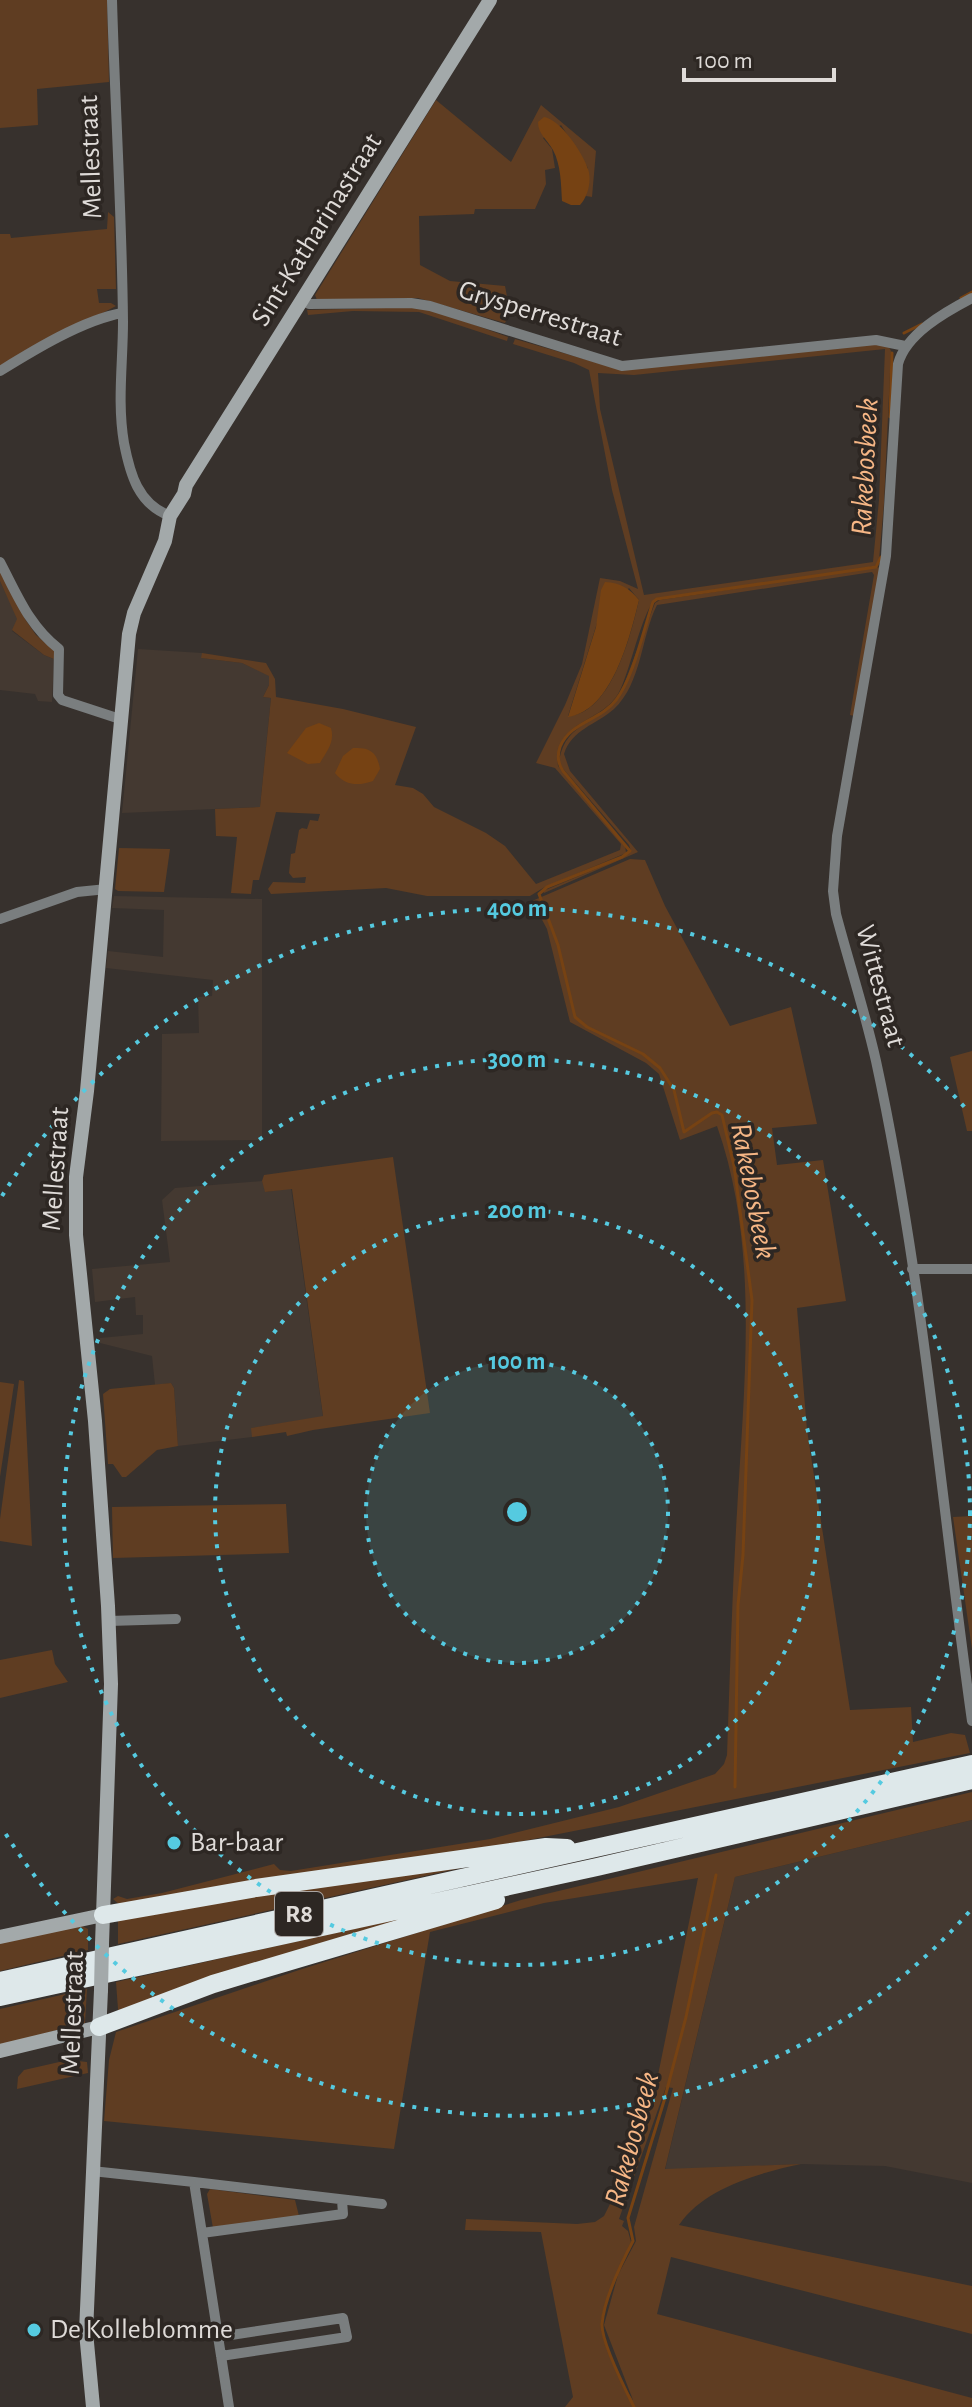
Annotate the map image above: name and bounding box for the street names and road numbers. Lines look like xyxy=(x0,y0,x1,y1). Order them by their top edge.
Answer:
street label: Mellestraat xyxy=(75,94,107,219)
street label: Sint-Katharinastraat xyxy=(247,129,387,331)
street label: Grysperrestraat xyxy=(455,276,625,352)
street label: Wittestraat xyxy=(850,922,910,1050)
street label: Mellestraat xyxy=(38,1106,74,1232)
road number: R8 xyxy=(275,1892,323,1936)
street label: Mellestraat xyxy=(57,1950,89,2075)

